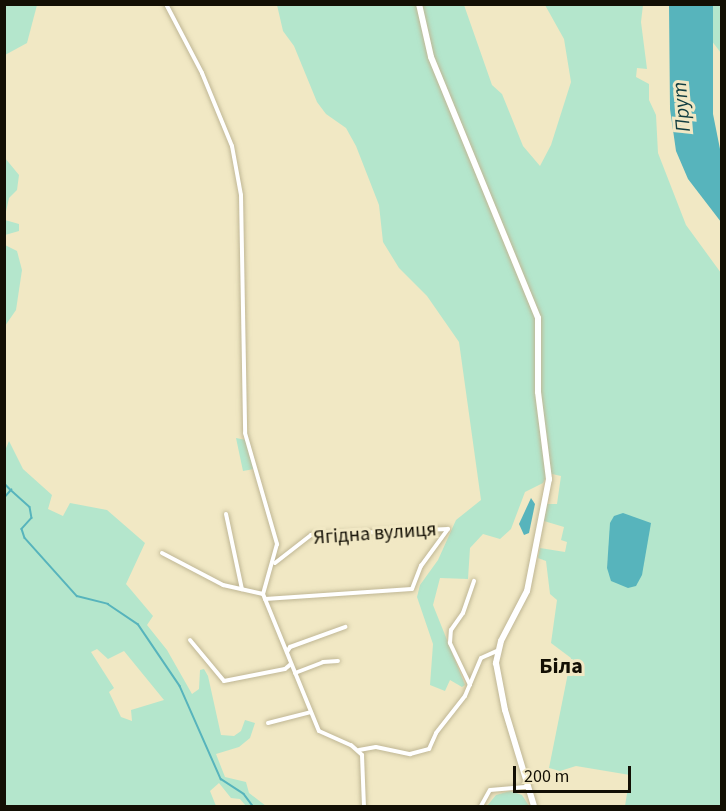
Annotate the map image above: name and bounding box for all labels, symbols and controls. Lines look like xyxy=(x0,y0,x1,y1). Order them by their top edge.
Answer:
water label: Прут xyxy=(666,81,696,133)
street label: Ягідна вулиця xyxy=(313,518,437,550)
district label: Біла xyxy=(539,654,583,680)
scale bar xyxy=(516,754,634,792)
text: 200 m xyxy=(524,764,569,789)

